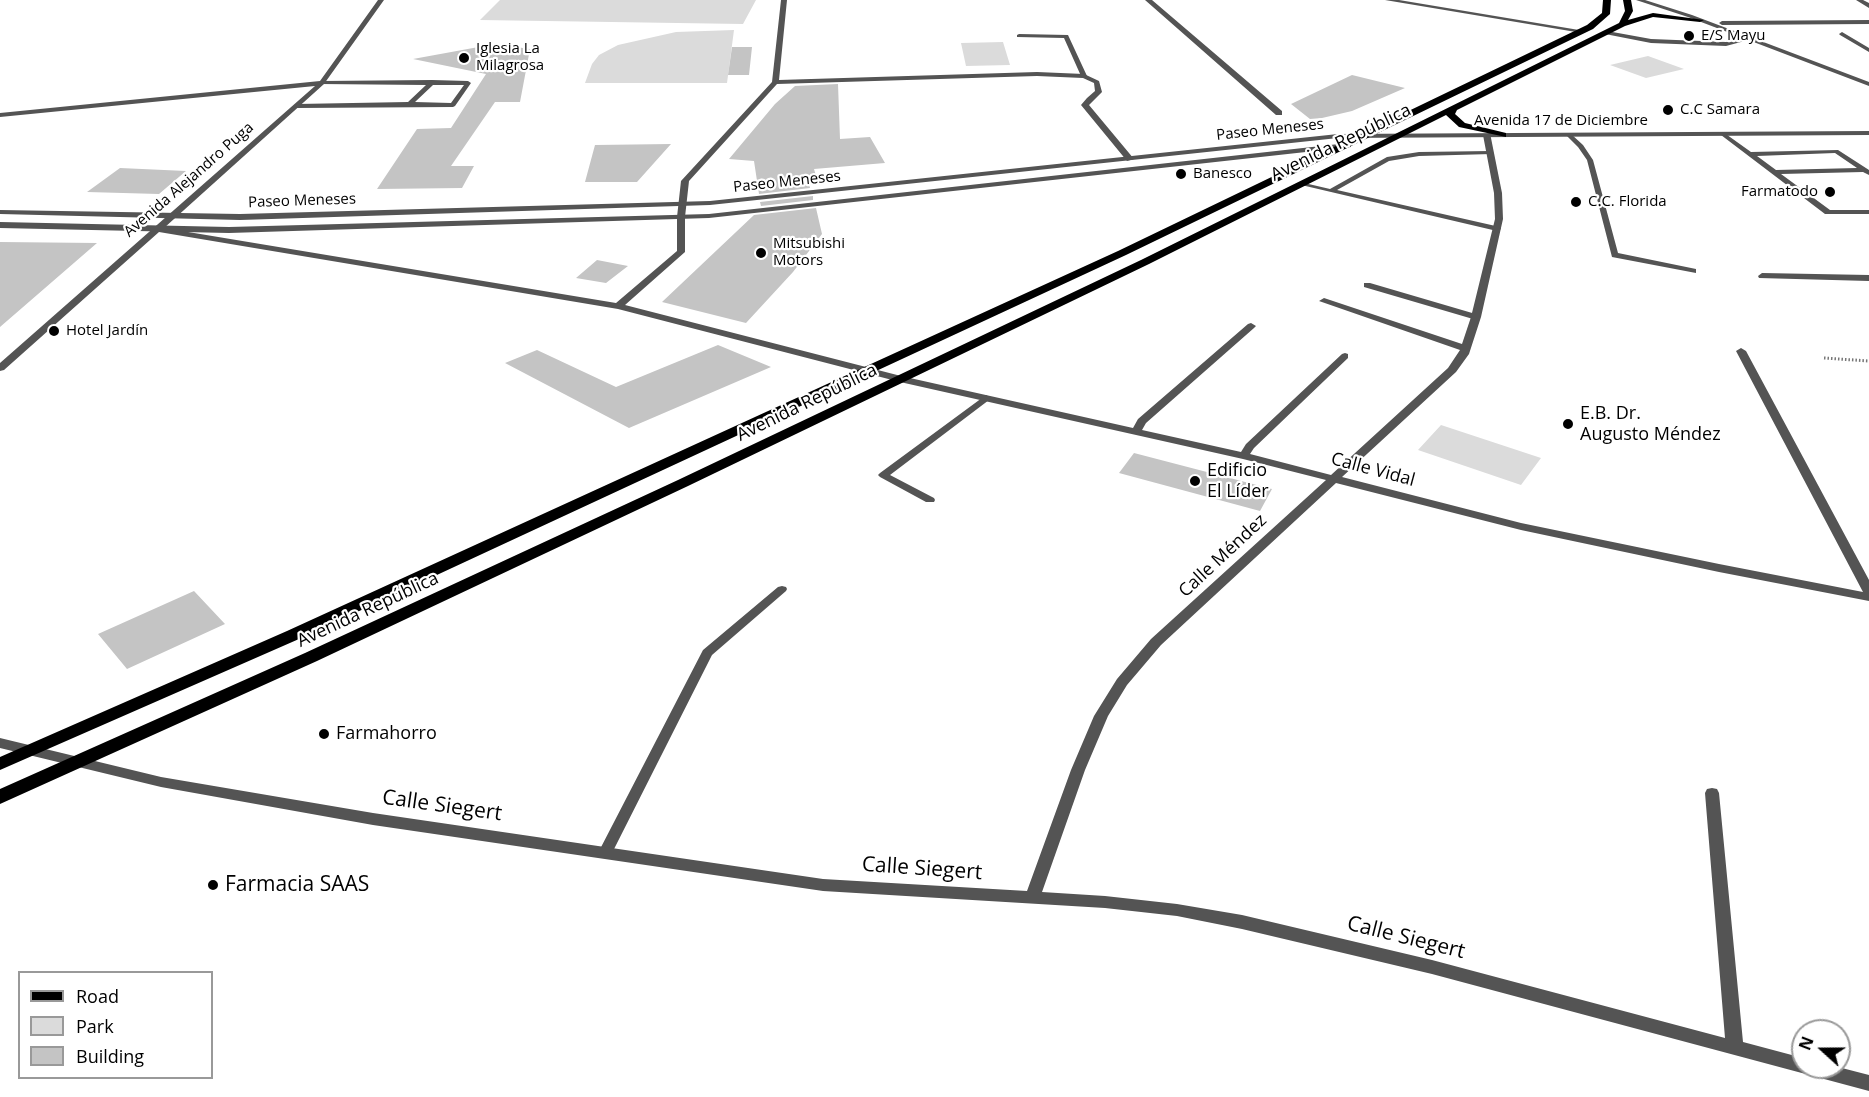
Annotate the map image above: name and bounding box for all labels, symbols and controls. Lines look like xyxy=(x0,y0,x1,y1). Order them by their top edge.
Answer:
place label: E/S Mayu xyxy=(1701,27,1765,45)
marker: E/S Mayu xyxy=(1682,29,1696,43)
place label: Iglesia La Milagrosa xyxy=(476,40,544,75)
marker: Iglesia La Milagrosa xyxy=(457,51,471,65)
street label: Avenida República xyxy=(1267,100,1415,186)
place label: C.C Samara xyxy=(1680,101,1760,119)
marker: C.C Samara xyxy=(1661,103,1675,117)
street label: Avenida 17 de Diciembre xyxy=(1474,112,1648,130)
street label: Paseo Meneses xyxy=(1215,115,1325,145)
street label: Avenida Alejandro Puga xyxy=(121,119,257,241)
place label: Banesco xyxy=(1193,165,1252,183)
street label: Paseo Meneses xyxy=(732,167,842,197)
marker: Banesco xyxy=(1174,167,1188,181)
place label: Farmatodo xyxy=(1741,183,1818,201)
marker: Farmatodo xyxy=(1823,185,1837,199)
street label: Paseo Meneses xyxy=(248,190,356,212)
place label: C.C. Florida xyxy=(1588,193,1667,211)
marker: C.C. Florida xyxy=(1569,195,1583,209)
place label: Mitsubishi Motors xyxy=(773,235,845,270)
marker: Mitsubishi Motors xyxy=(754,246,768,260)
place label: Hotel Jardín xyxy=(66,322,148,340)
marker: Hotel Jardín xyxy=(47,324,61,338)
street label: Avenida República xyxy=(733,360,881,446)
place label: E.B. Dr. Augusto Méndez xyxy=(1580,403,1721,446)
marker: E.B. Dr. Augusto Méndez xyxy=(1561,417,1575,431)
street label: Calle Vidal xyxy=(1329,448,1417,492)
place label: Edificio El Líder xyxy=(1207,460,1269,502)
marker: Edificio El Líder xyxy=(1188,474,1202,488)
street label: Calle Méndez xyxy=(1175,510,1271,602)
street label: Avenida República xyxy=(294,568,442,652)
place label: Farmahorro xyxy=(336,723,437,745)
marker: Farmahorro xyxy=(317,727,331,741)
street label: Calle Siegert xyxy=(381,785,503,827)
street label: Calle Siegert xyxy=(861,852,983,886)
place label: Farmacia SAAS xyxy=(225,872,369,898)
marker: Farmacia SAAS xyxy=(206,878,220,892)
street label: Calle Siegert xyxy=(1344,911,1468,965)
legend xyxy=(18,971,213,1079)
text: Road xyxy=(76,984,119,1008)
text: Park xyxy=(76,1014,114,1038)
north arrow xyxy=(1791,1019,1851,1079)
text: N xyxy=(1793,1033,1819,1053)
text: Building xyxy=(76,1044,144,1068)

